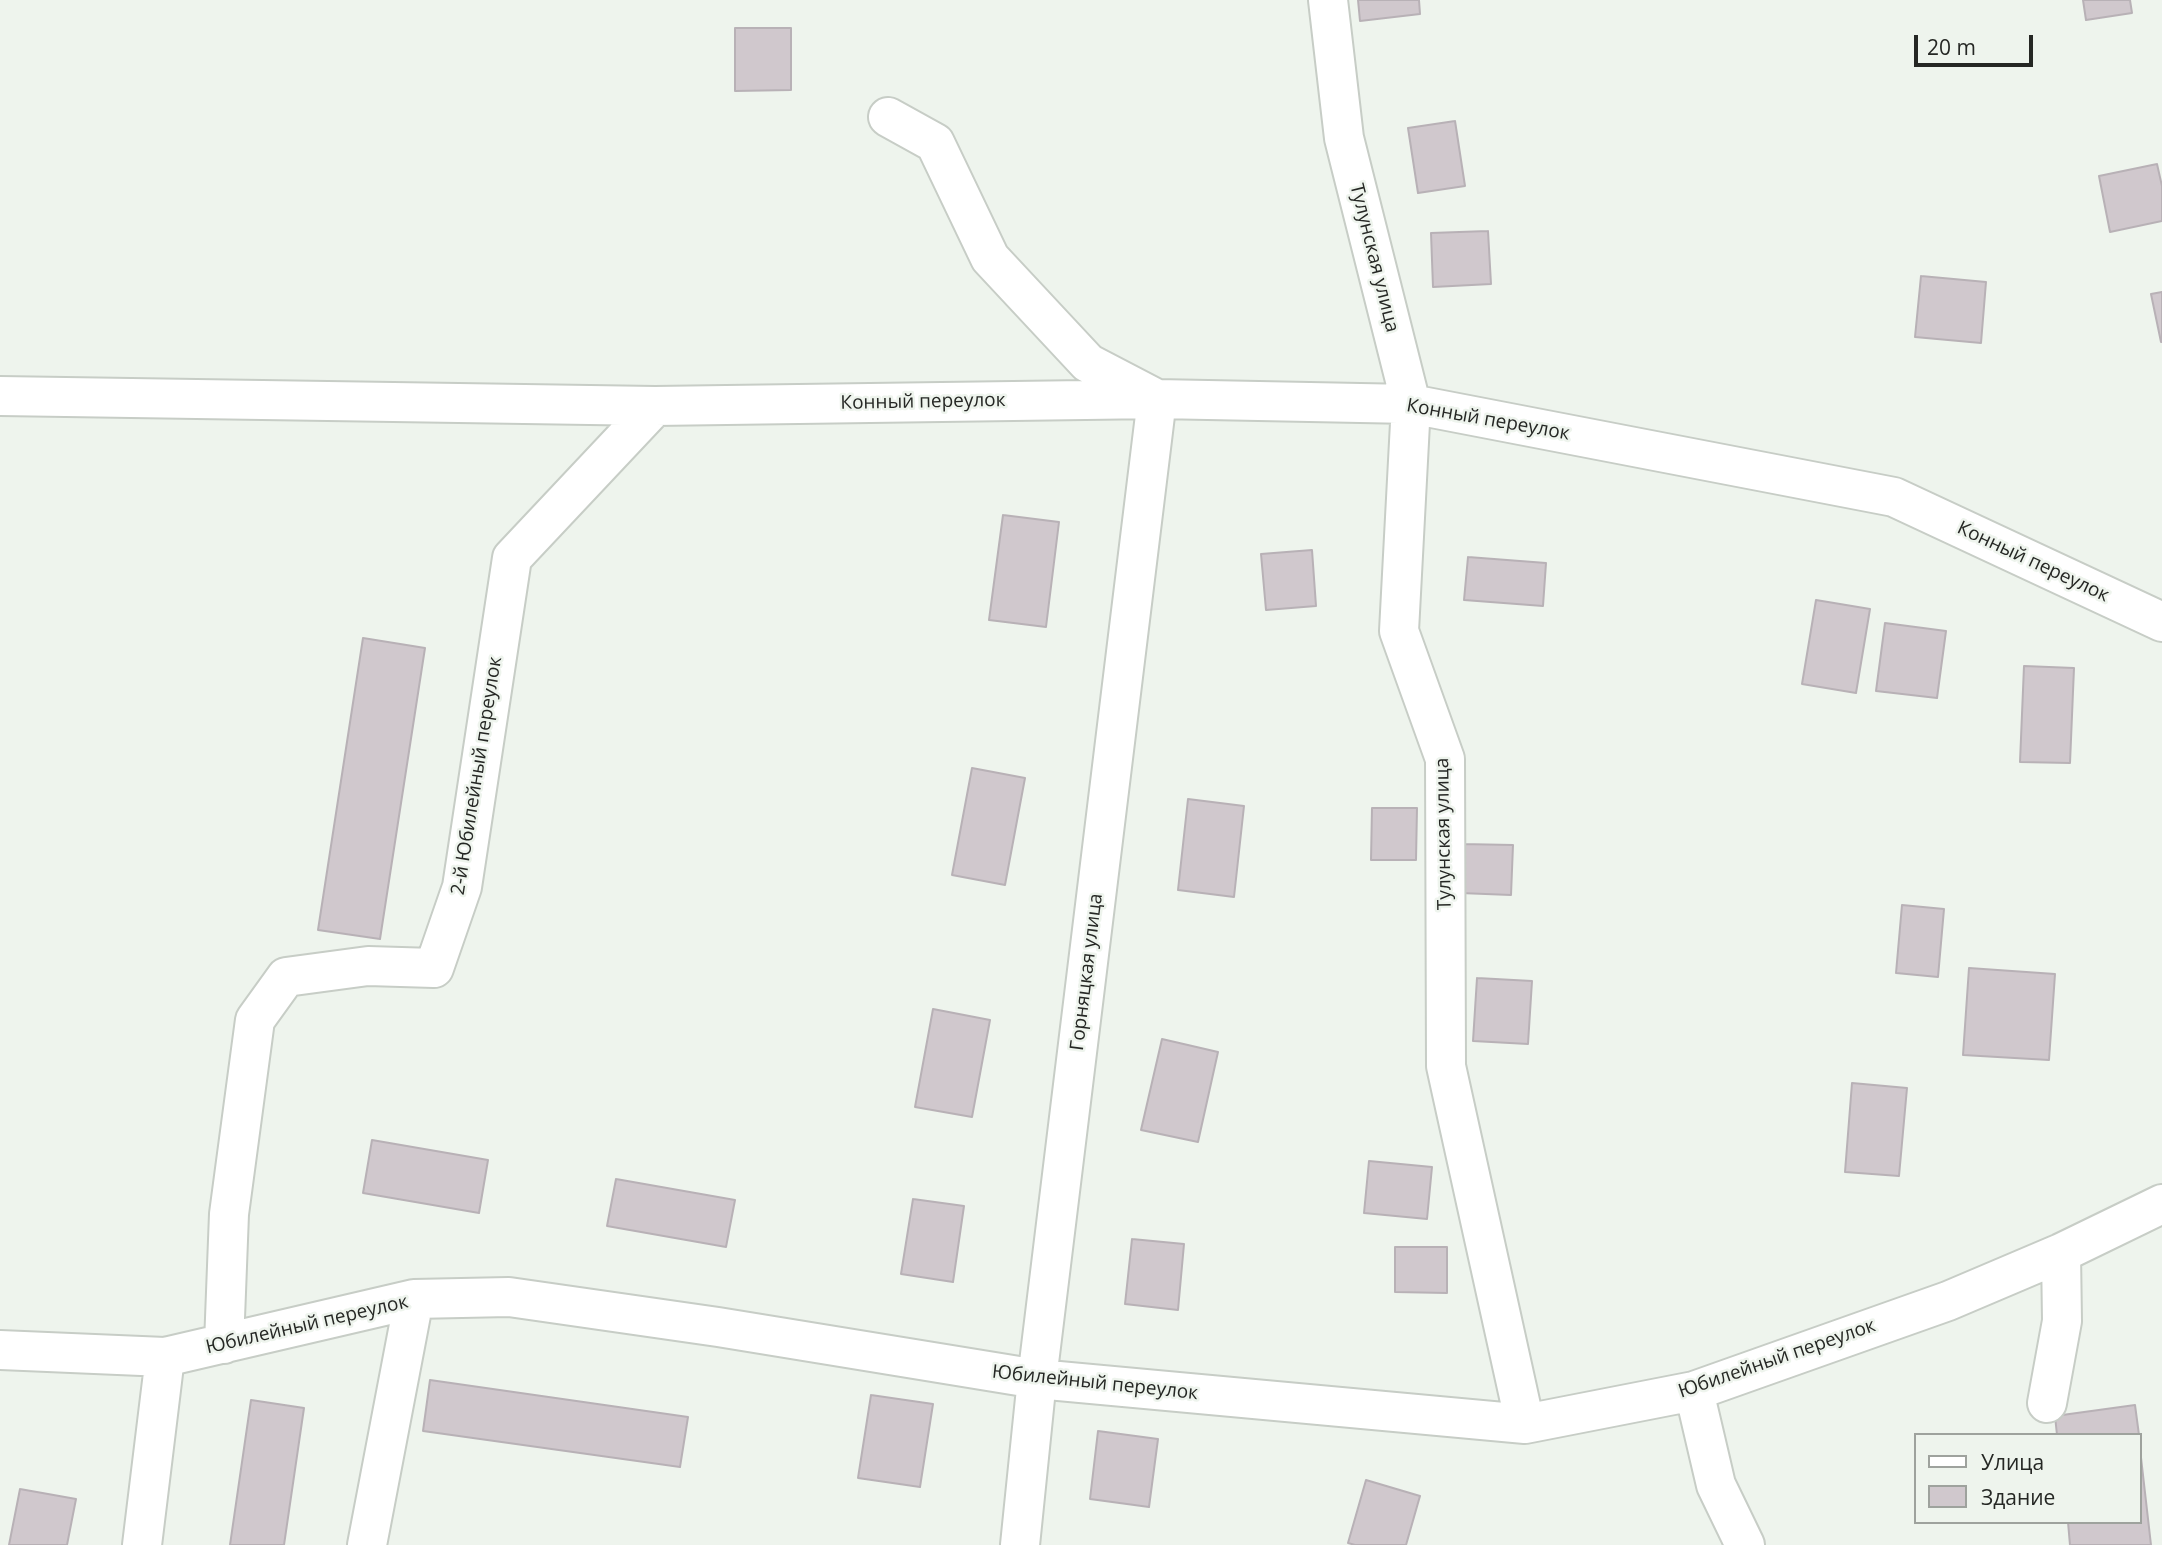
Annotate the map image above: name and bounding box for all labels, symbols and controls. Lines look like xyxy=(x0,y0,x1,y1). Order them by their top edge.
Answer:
scale bar xyxy=(1917,21,2036,65)
text: 20 m xyxy=(1927,33,1976,61)
street label: Тулунская улица xyxy=(1345,181,1403,335)
street label: Конный переулок xyxy=(840,389,1006,415)
street label: Конный переулок xyxy=(1405,394,1571,446)
street label: Конный переулок xyxy=(1953,517,2113,607)
street label: 2-й Юбилейный переулок xyxy=(447,655,507,897)
street label: Тулунская улица xyxy=(1431,758,1457,910)
street label: Горняцкая улица xyxy=(1066,892,1108,1052)
street label: Юбилейный переулок xyxy=(204,1291,410,1359)
street label: Юбилейный переулок xyxy=(1675,1315,1879,1403)
street label: Юбилейный переулок xyxy=(991,1361,1199,1405)
legend xyxy=(1913,1433,2141,1524)
text: Улица xyxy=(1981,1448,2044,1476)
text: Здание xyxy=(1981,1483,2055,1511)

